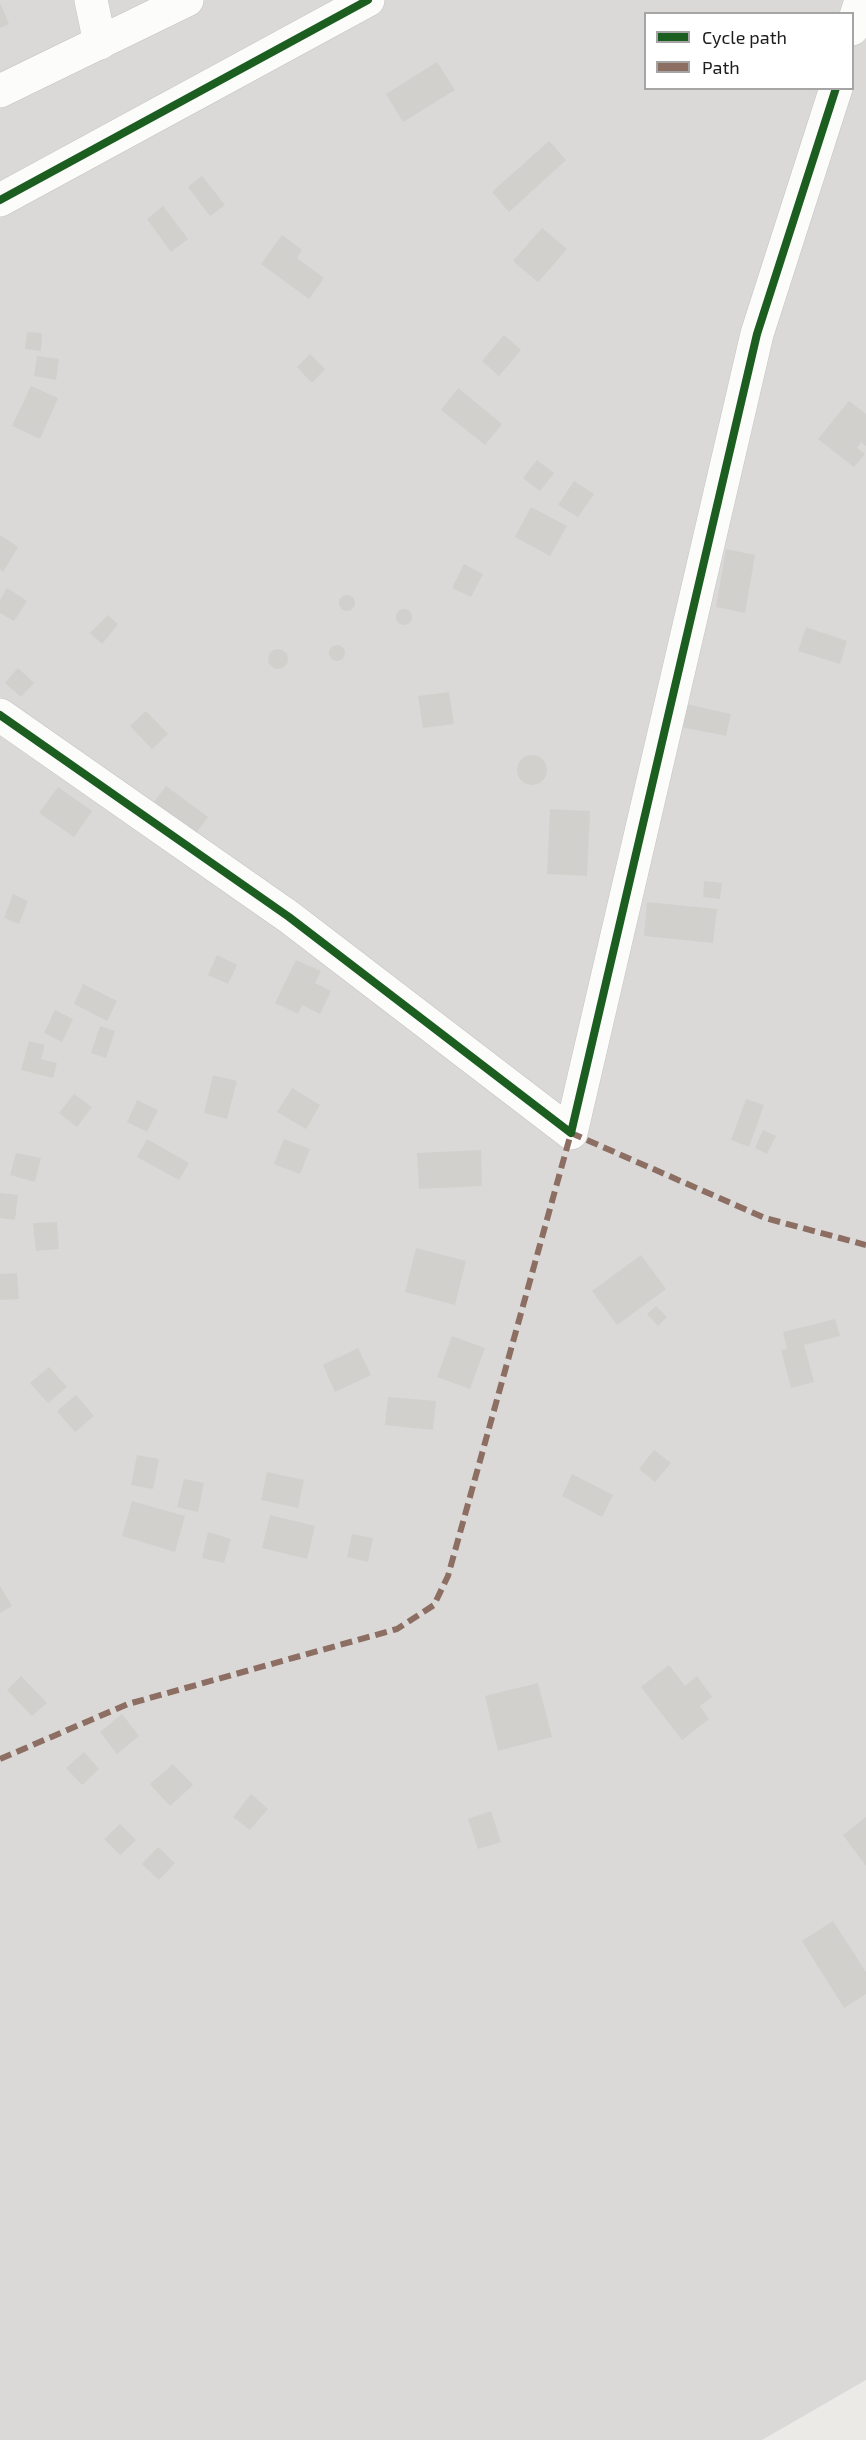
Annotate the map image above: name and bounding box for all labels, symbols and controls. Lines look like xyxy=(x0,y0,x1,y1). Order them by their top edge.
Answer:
legend xyxy=(644,12,854,90)
text: Cycle path xyxy=(702,26,787,48)
text: Path xyxy=(702,56,740,78)

